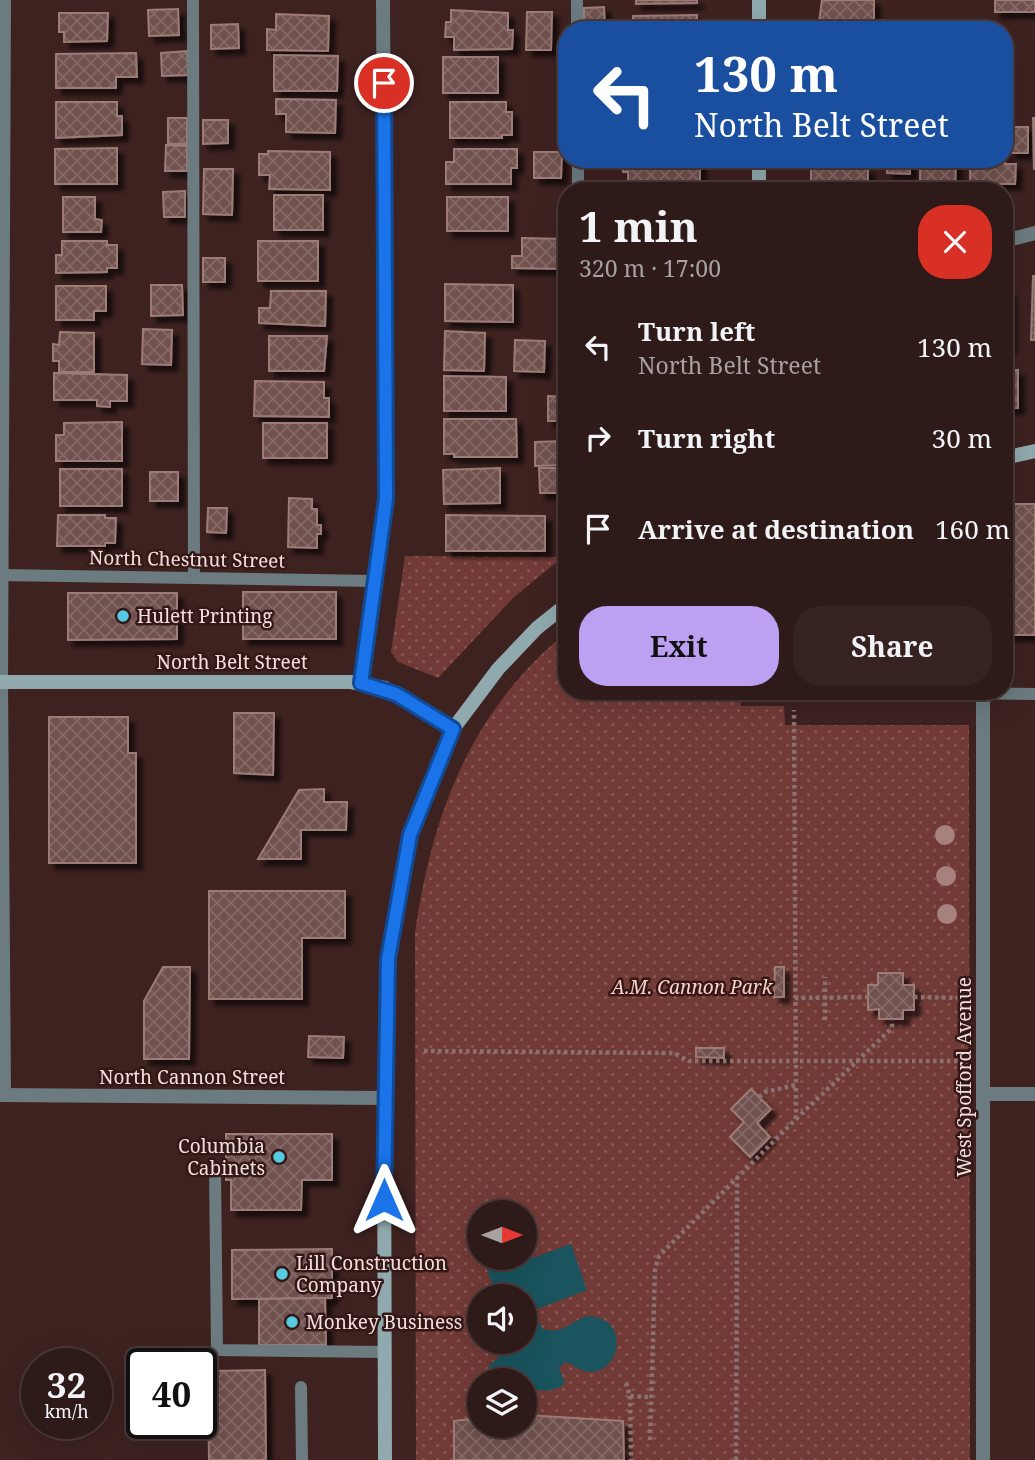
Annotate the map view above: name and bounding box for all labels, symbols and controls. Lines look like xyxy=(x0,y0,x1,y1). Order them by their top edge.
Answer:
text: 130 m xyxy=(694,40,838,106)
icon: left xyxy=(579,49,670,140)
pin xyxy=(354,53,414,113)
icon: arrive xyxy=(365,64,403,102)
text: North Belt Street xyxy=(694,103,949,146)
text: 1 min xyxy=(579,197,698,254)
button: close xyxy=(918,205,992,279)
text: 320 m · 17:00 xyxy=(579,252,721,284)
text: Turn left xyxy=(638,313,755,349)
icon: left xyxy=(579,328,617,366)
text: 130 m xyxy=(917,329,992,365)
text: North Belt Street xyxy=(638,349,821,381)
icon: right xyxy=(579,419,617,457)
text: Turn right xyxy=(638,420,775,456)
text: 30 m xyxy=(932,420,992,456)
icon: arrive xyxy=(579,510,617,548)
text: Arrive at destination xyxy=(638,511,914,547)
text: 160 m xyxy=(935,511,1010,547)
street label: North Chestnut Street xyxy=(89,544,286,574)
place label: Hulett Printing xyxy=(137,603,273,629)
button: Exit xyxy=(579,606,779,686)
button: Share xyxy=(793,606,992,686)
marker: Hulett Printing xyxy=(115,608,131,624)
street label: North Belt Street xyxy=(156,649,308,675)
park label: A.M. Cannon Park xyxy=(609,974,774,1000)
street label: West Spofford Avenue xyxy=(951,977,977,1177)
street label: North Cannon Street xyxy=(99,1064,285,1090)
place label: Columbia Cabinets xyxy=(178,1133,265,1181)
marker: Columbia Cabinets xyxy=(271,1149,287,1165)
position arrow xyxy=(347,1163,421,1237)
north arrow xyxy=(467,1200,537,1270)
map controls xyxy=(467,1200,537,1438)
place label: Lill Construction Company xyxy=(296,1250,447,1298)
marker: Lill Construction Company xyxy=(274,1266,290,1282)
button: sound xyxy=(467,1284,537,1354)
place label: Monkey Business xyxy=(306,1309,462,1335)
marker: Monkey Business xyxy=(284,1314,300,1330)
speed limit sign: 40 xyxy=(126,1348,217,1439)
text: 32 xyxy=(47,1361,86,1408)
button: layers xyxy=(467,1368,537,1438)
text: km/h xyxy=(44,1399,89,1423)

